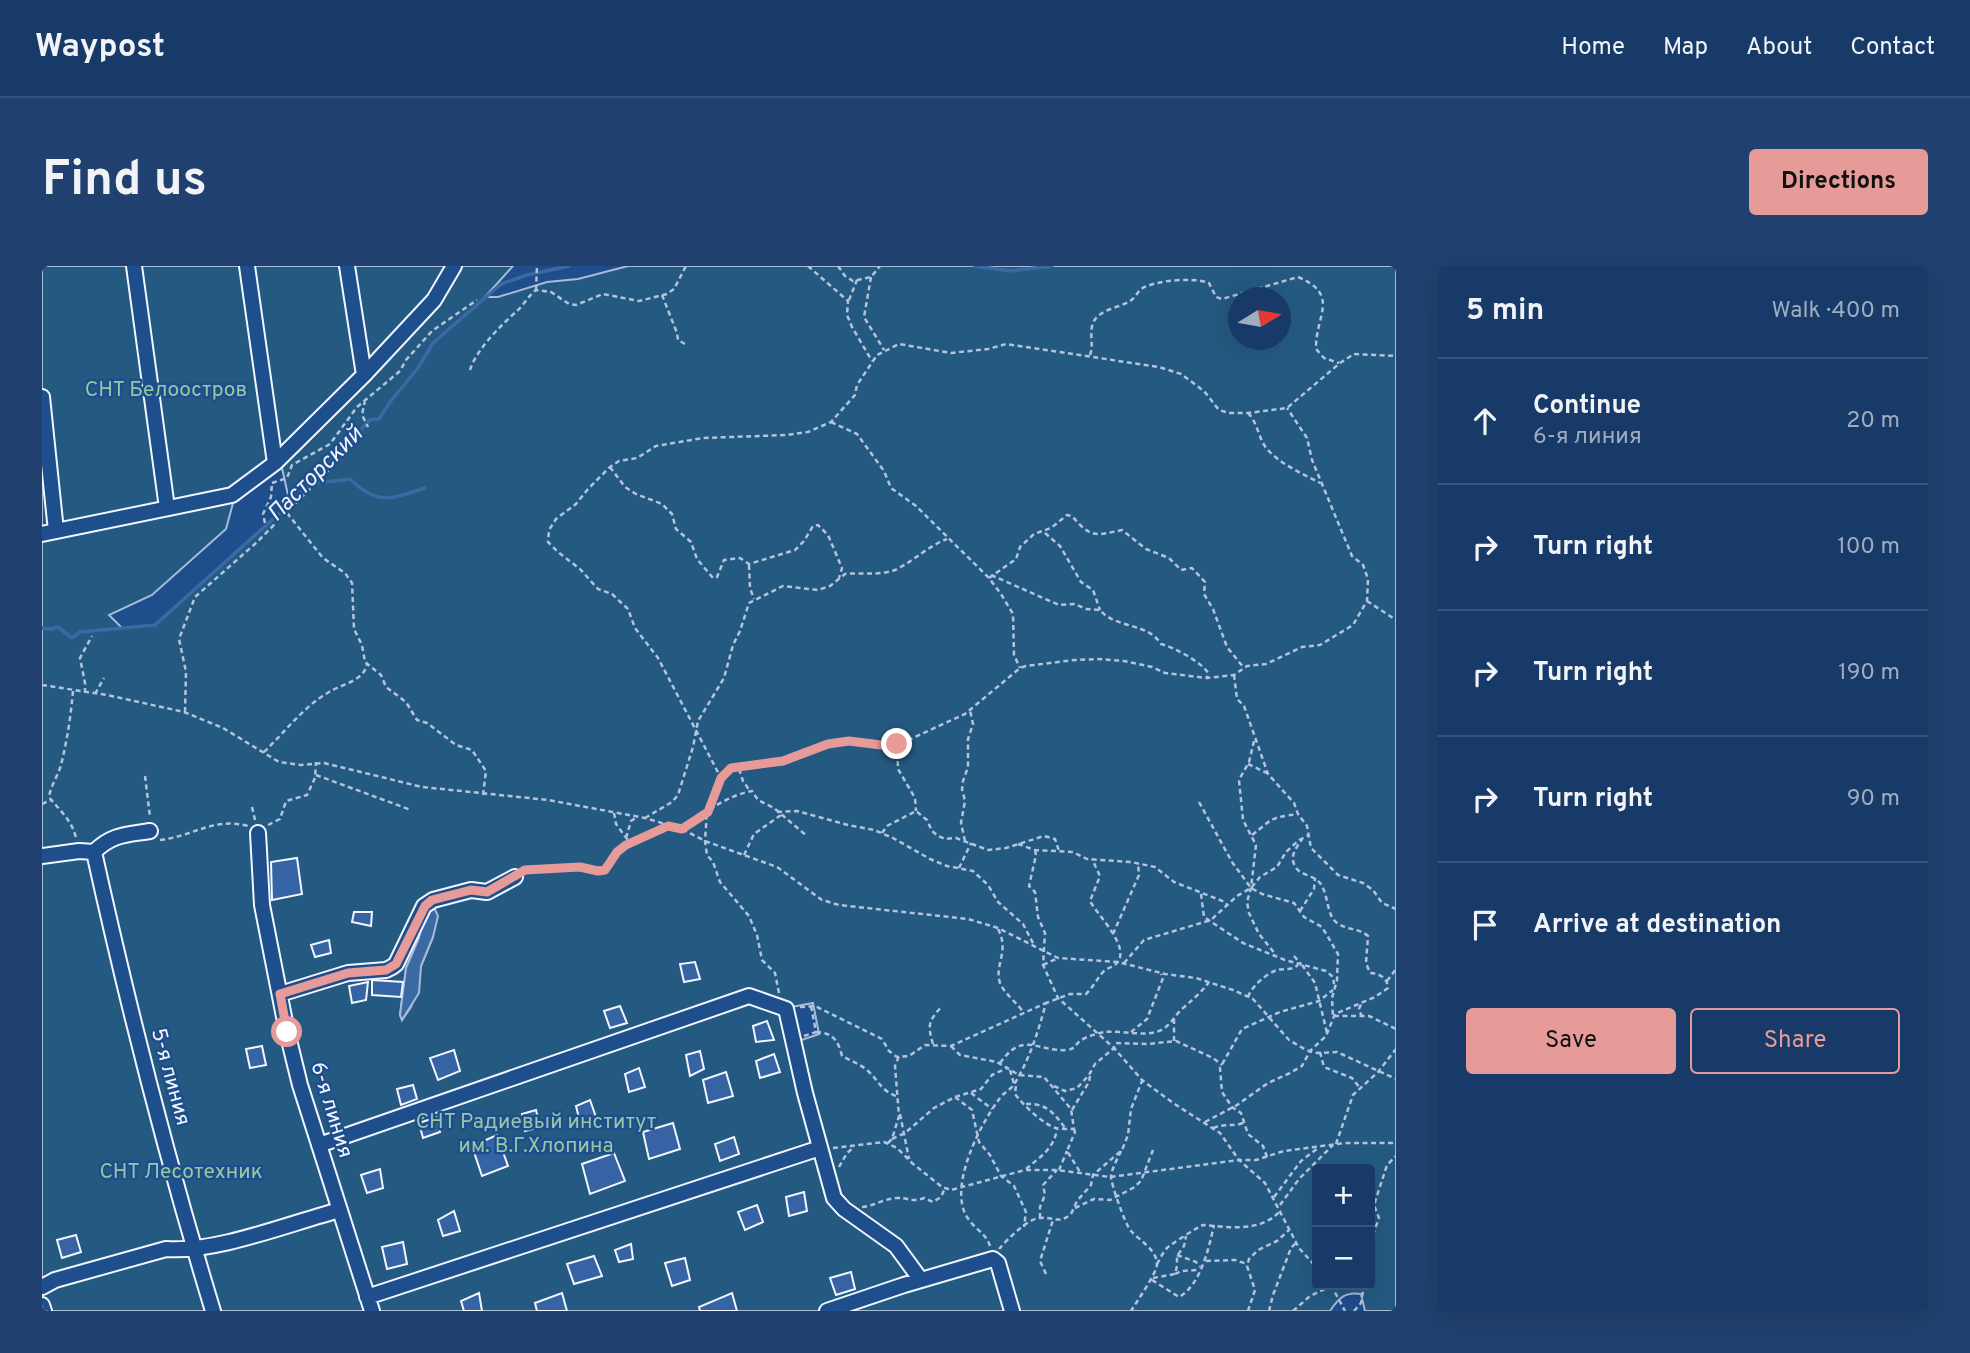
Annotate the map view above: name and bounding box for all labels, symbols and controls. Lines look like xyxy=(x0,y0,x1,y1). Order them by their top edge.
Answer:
text: Waypost xyxy=(35,27,165,69)
text: Home xyxy=(1561,33,1625,63)
text: Map xyxy=(1663,33,1708,63)
text: About xyxy=(1746,33,1812,63)
text: Contact xyxy=(1850,33,1935,63)
button: Directions xyxy=(1749,149,1928,215)
text: Find us xyxy=(42,151,207,213)
north arrow xyxy=(1228,287,1291,350)
text: 5 min xyxy=(1466,293,1544,330)
text: Walk · 400 m xyxy=(1772,297,1900,326)
park label: СНТ Белоостров xyxy=(85,377,247,404)
text: Continue xyxy=(1533,390,1641,423)
icon: ahead xyxy=(1466,402,1504,440)
text: 20 m xyxy=(1846,407,1900,436)
water label: Пасторский xyxy=(262,421,370,529)
text: 6-я линия xyxy=(1533,423,1642,452)
icon: right xyxy=(1466,528,1504,566)
text: Turn right xyxy=(1533,531,1653,564)
text: 100 m xyxy=(1837,533,1900,562)
icon: right xyxy=(1466,654,1504,692)
text: Turn right xyxy=(1533,657,1653,690)
text: 190 m xyxy=(1838,659,1900,688)
route end xyxy=(881,728,912,759)
icon: right xyxy=(1466,780,1504,818)
text: Turn right xyxy=(1533,783,1653,816)
text: 90 m xyxy=(1847,785,1900,814)
icon: arrive xyxy=(1466,906,1504,944)
text: Arrive at destination xyxy=(1533,909,1781,942)
button: Save xyxy=(1466,1008,1676,1074)
button: Share xyxy=(1690,1008,1900,1074)
route start xyxy=(271,1016,302,1047)
street label: 5-я линия xyxy=(144,1025,196,1129)
street label: 6-я линия xyxy=(304,1059,358,1161)
park label: СНТ Радиевый институт им. В.Г.Хлопина xyxy=(416,1109,656,1160)
park label: СНТ Лесотехник xyxy=(99,1159,263,1186)
map controls xyxy=(1312,1164,1375,1290)
button: + xyxy=(1312,1164,1375,1227)
button: − xyxy=(1312,1227,1375,1290)

